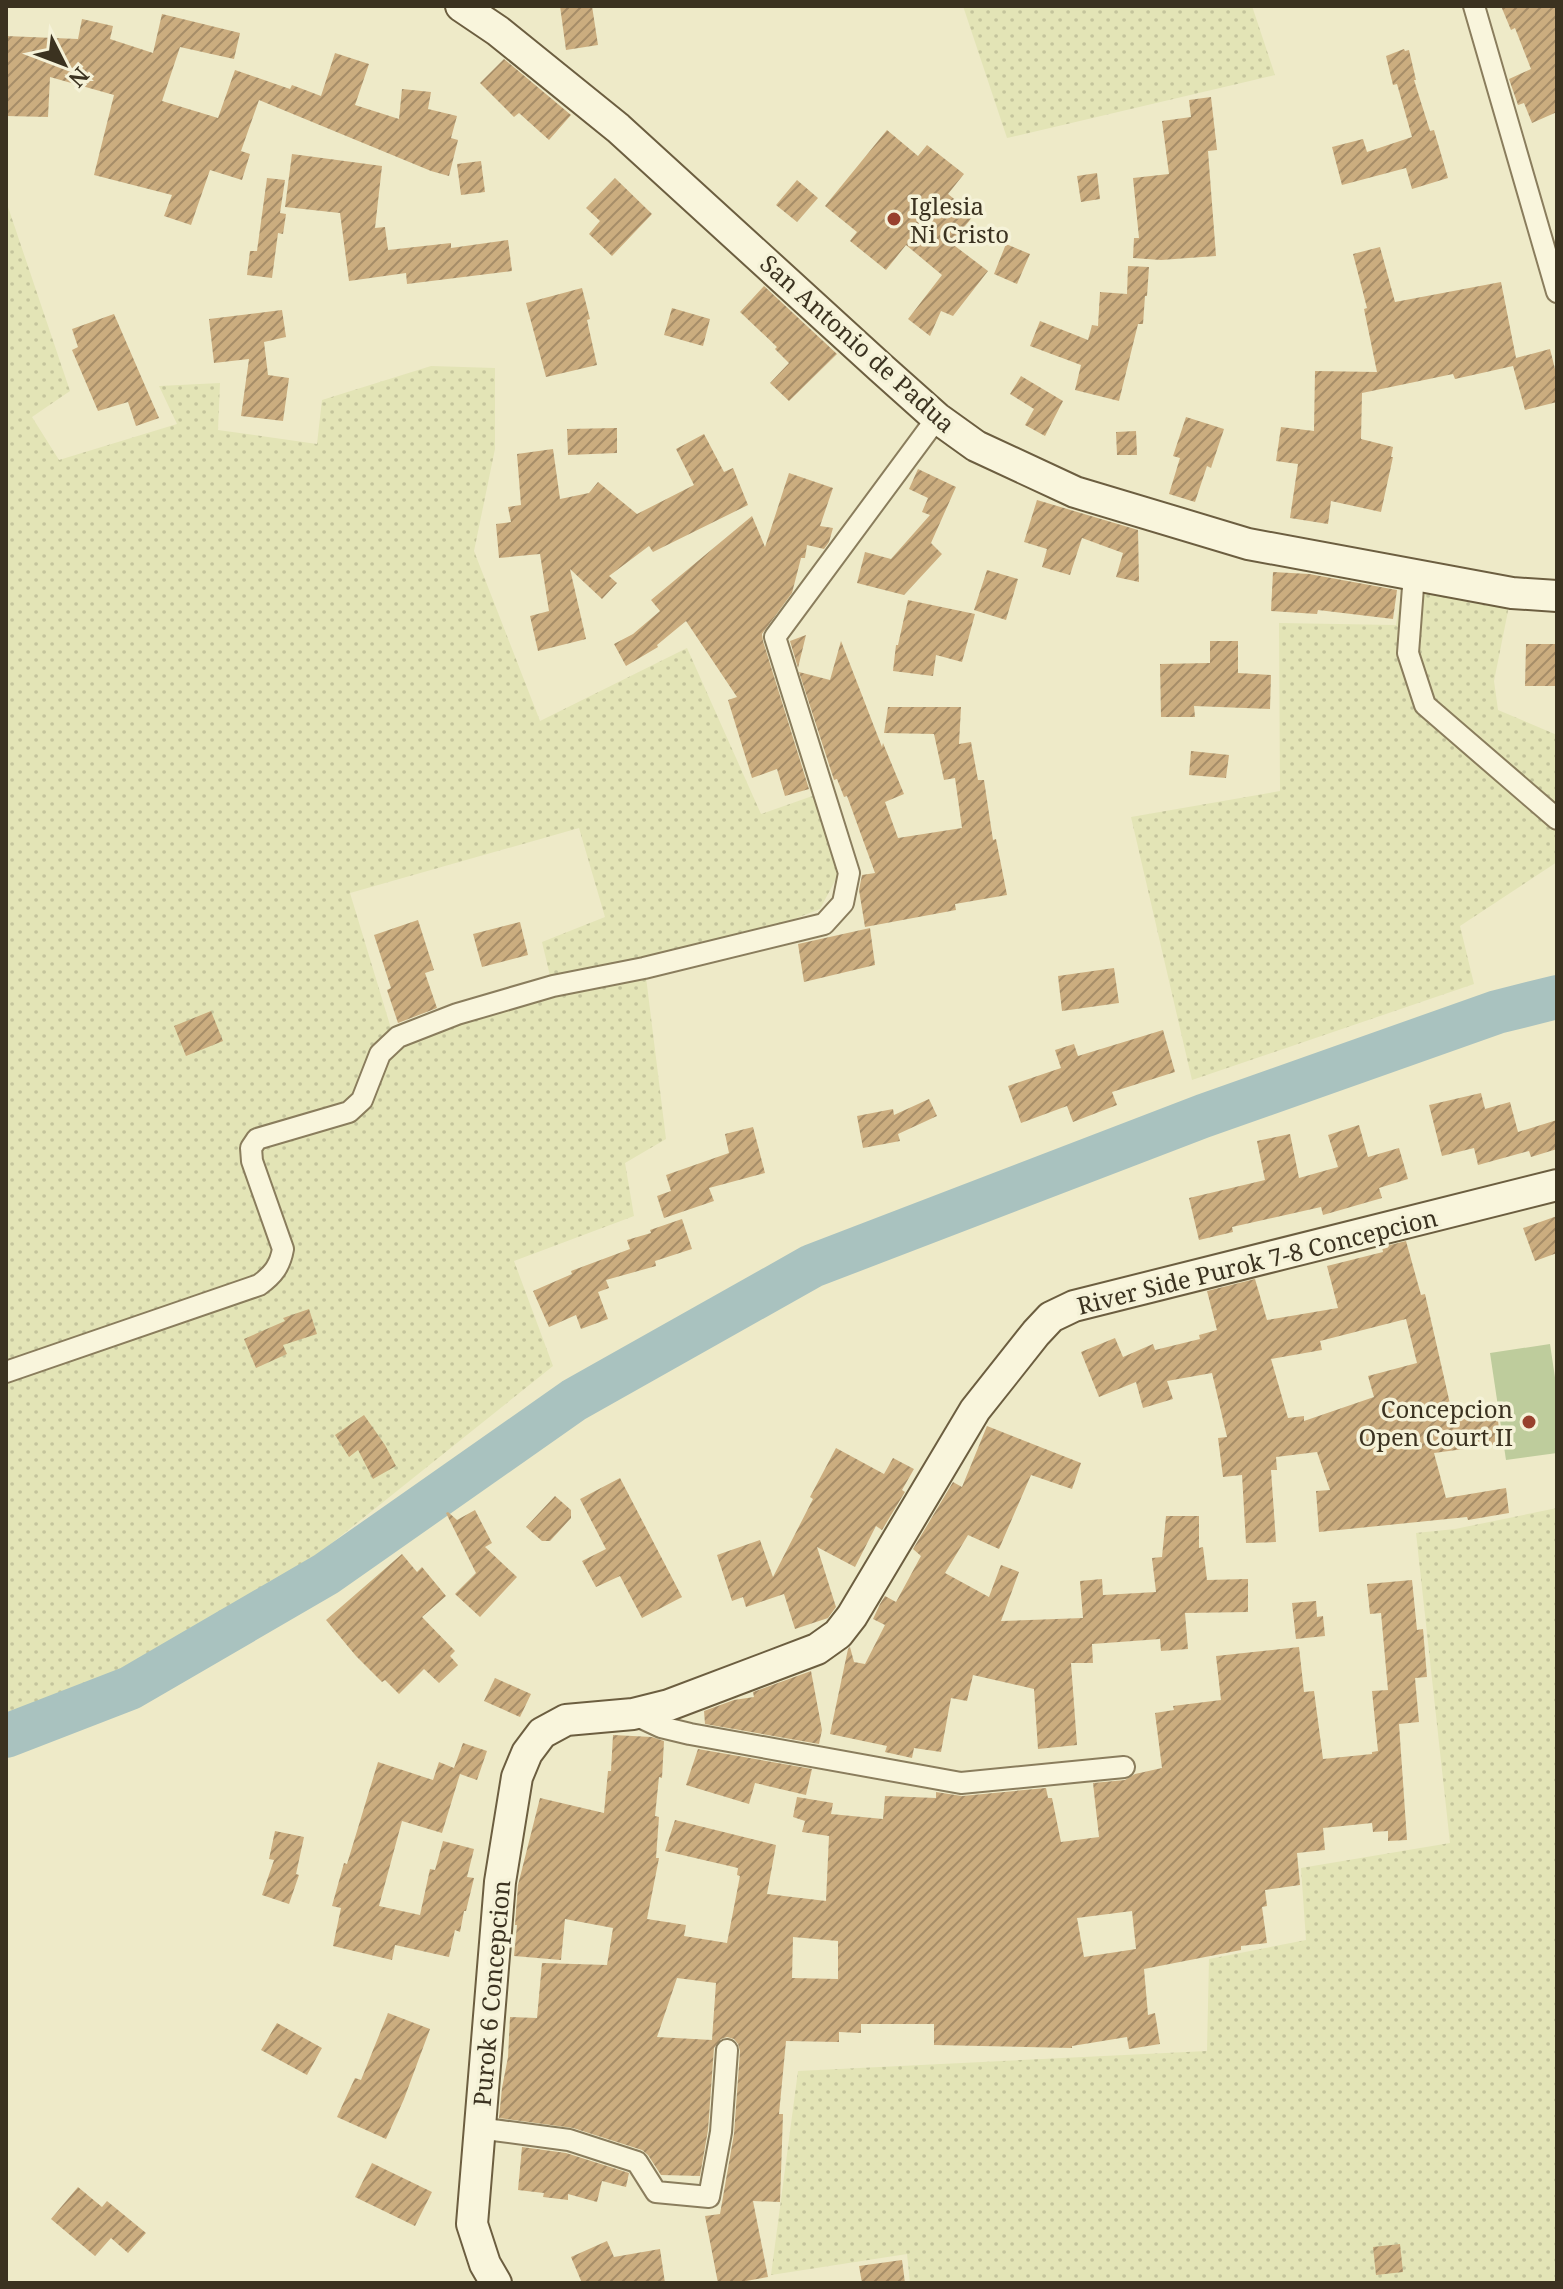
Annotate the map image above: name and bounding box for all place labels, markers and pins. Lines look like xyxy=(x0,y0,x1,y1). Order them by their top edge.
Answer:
place label: Iglesia Ni Cristo xyxy=(910,189,1009,250)
marker: Iglesia Ni Cristo xyxy=(885,210,903,228)
place label: Concepcion Open Court II xyxy=(1358,1392,1513,1453)
marker: Concepcion Open Court II xyxy=(1520,1413,1538,1431)

